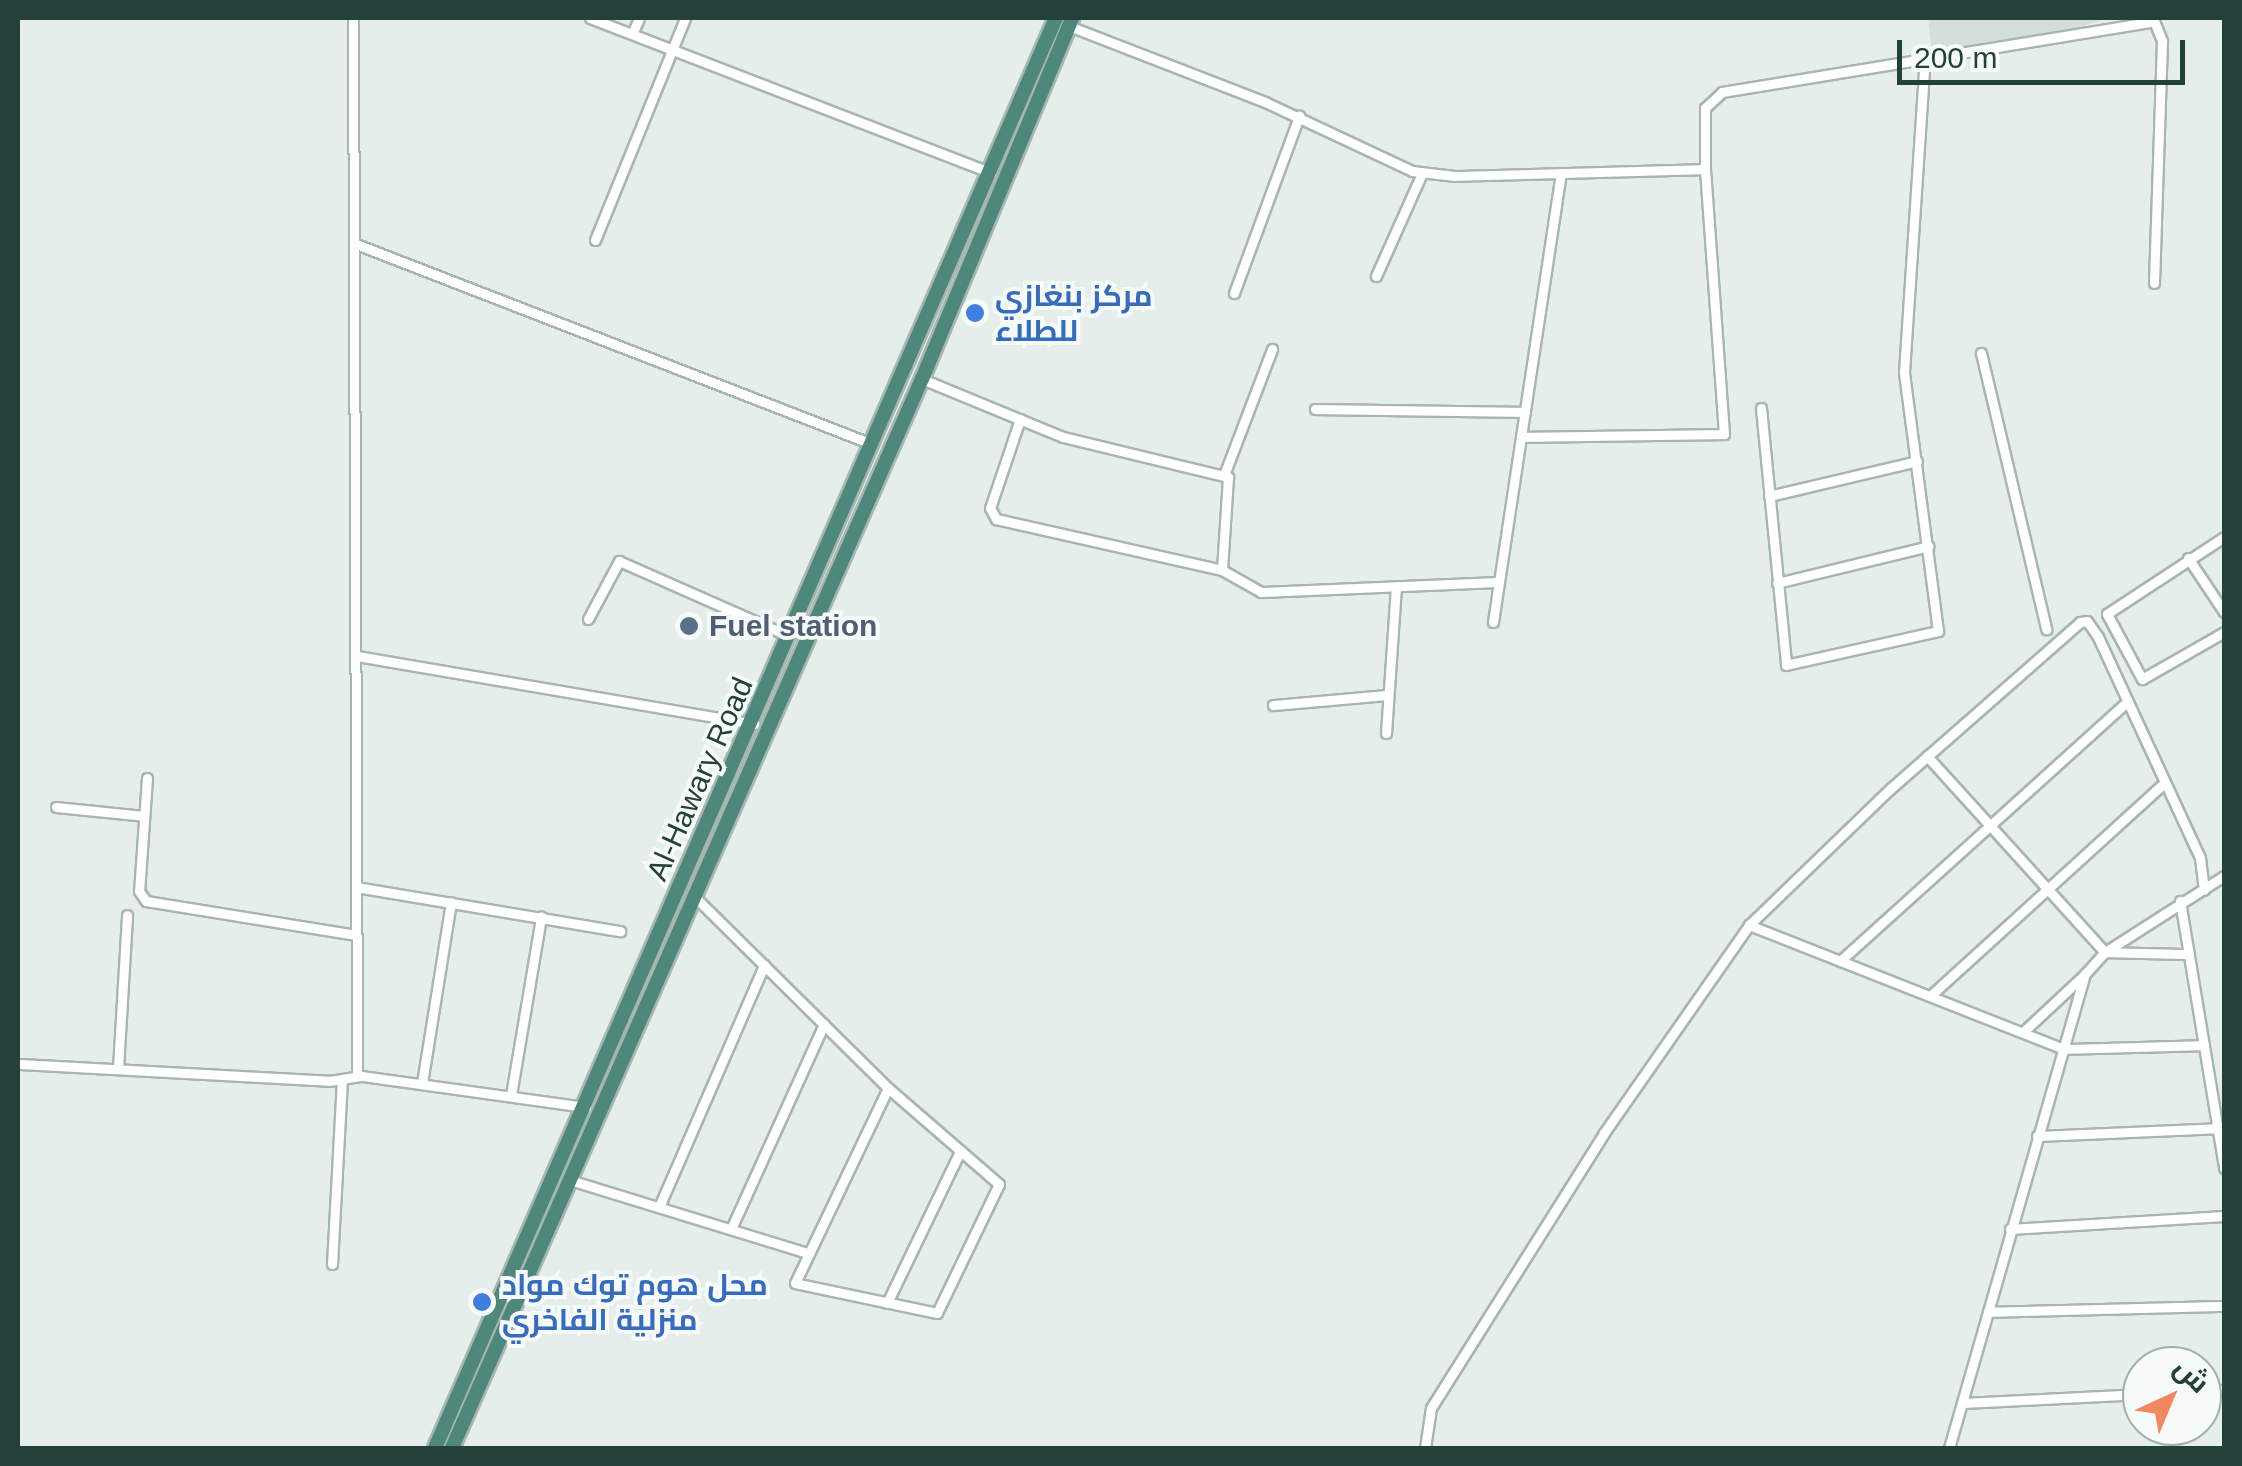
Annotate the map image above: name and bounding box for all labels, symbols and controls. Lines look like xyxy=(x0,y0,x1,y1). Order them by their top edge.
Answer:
scale bar xyxy=(1902,20,2190,82)
text: 200 m xyxy=(1914,41,1997,74)
place label: مركز بنغازي للطلاء xyxy=(995,278,1153,348)
marker: مركز بنغازي للطلاء xyxy=(964,302,986,324)
place label: Fuel station xyxy=(709,608,877,644)
marker: Fuel station xyxy=(678,615,700,637)
street label: Al-Hawary Road xyxy=(639,672,761,886)
place label: محل هوم توك مواد منزلية الفاخري xyxy=(502,1267,768,1338)
marker: محل هوم توك مواد منزلية الفاخري xyxy=(471,1291,493,1313)
north arrow xyxy=(2122,1346,2222,1446)
text: ش xyxy=(2168,1352,2215,1399)

